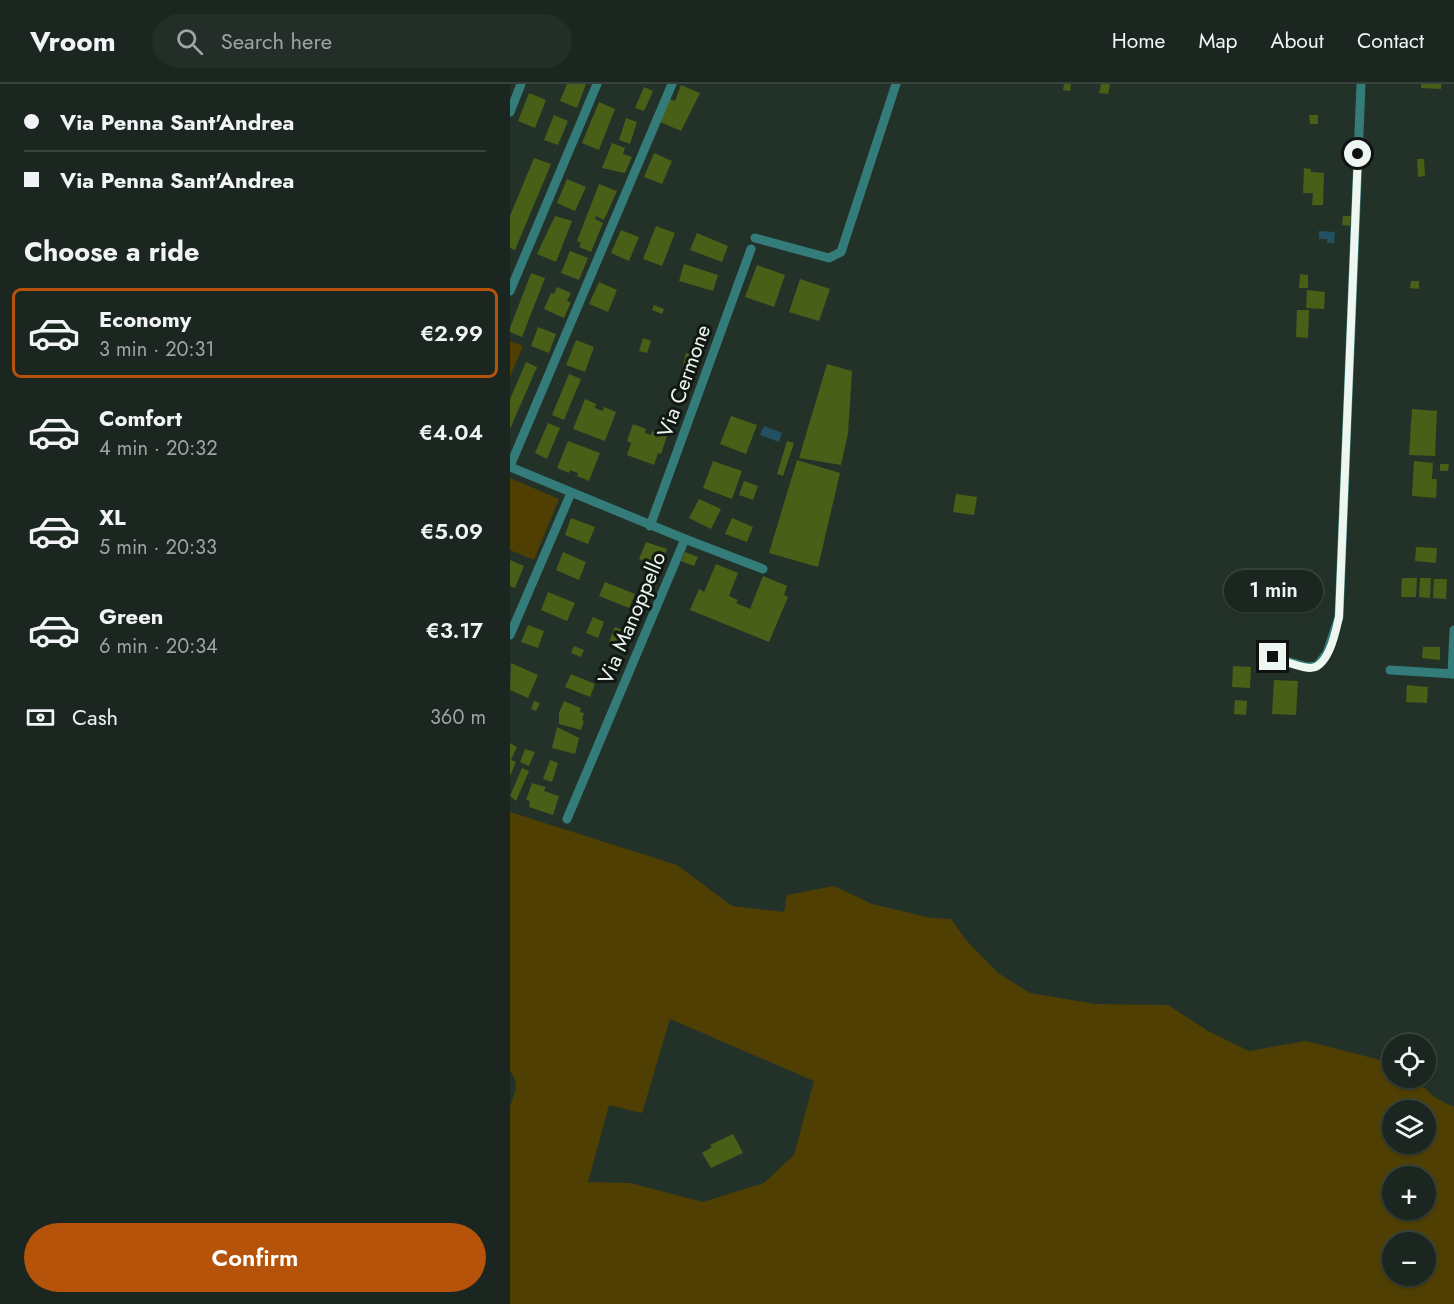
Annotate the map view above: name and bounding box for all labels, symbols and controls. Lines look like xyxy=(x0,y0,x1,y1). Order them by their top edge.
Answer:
search box xyxy=(152,14,572,68)
text: Vroom xyxy=(30,21,116,62)
icon: search xyxy=(173,25,206,58)
text: Search here xyxy=(221,25,332,57)
text: Home xyxy=(1112,26,1165,56)
text: Map xyxy=(1198,26,1238,56)
text: About xyxy=(1271,26,1324,56)
text: Contact xyxy=(1357,26,1424,56)
text: Via Penna Sant'Andrea xyxy=(60,106,294,138)
route start xyxy=(1344,140,1371,167)
text: Via Penna Sant'Andrea xyxy=(60,164,294,196)
text: Choose a ride xyxy=(24,232,199,271)
text: Economy xyxy=(99,303,191,335)
icon: car xyxy=(27,306,81,360)
text: €2.99 xyxy=(420,317,483,349)
street label: Via Cermone xyxy=(650,320,718,441)
text: 3 min · 20:31 xyxy=(99,335,215,364)
text: Comfort xyxy=(99,402,182,434)
icon: car xyxy=(27,405,81,459)
text: €4.04 xyxy=(419,416,483,448)
text: 4 min · 20:32 xyxy=(99,434,218,463)
text: XL xyxy=(99,501,126,533)
icon: car xyxy=(27,504,81,558)
text: €5.09 xyxy=(420,515,483,547)
text: 5 min · 20:33 xyxy=(99,533,217,562)
street label: Via Manoppello xyxy=(591,547,673,689)
callout: 1 min xyxy=(1224,570,1323,612)
text: 1 min xyxy=(1249,576,1298,605)
text: Green xyxy=(99,600,163,632)
icon: car xyxy=(27,603,81,657)
text: €3.17 xyxy=(426,614,483,646)
text: 6 min · 20:34 xyxy=(99,632,218,661)
route end xyxy=(1259,643,1286,670)
icon: cash xyxy=(24,701,57,734)
text: Cash xyxy=(72,701,118,733)
text: 360 m xyxy=(430,703,486,732)
map controls xyxy=(1382,1034,1436,1286)
button: locate xyxy=(1382,1034,1436,1088)
button: layers xyxy=(1382,1100,1436,1154)
button: + xyxy=(1382,1166,1436,1220)
button: Confirm xyxy=(24,1223,486,1292)
button: − xyxy=(1382,1232,1436,1286)

